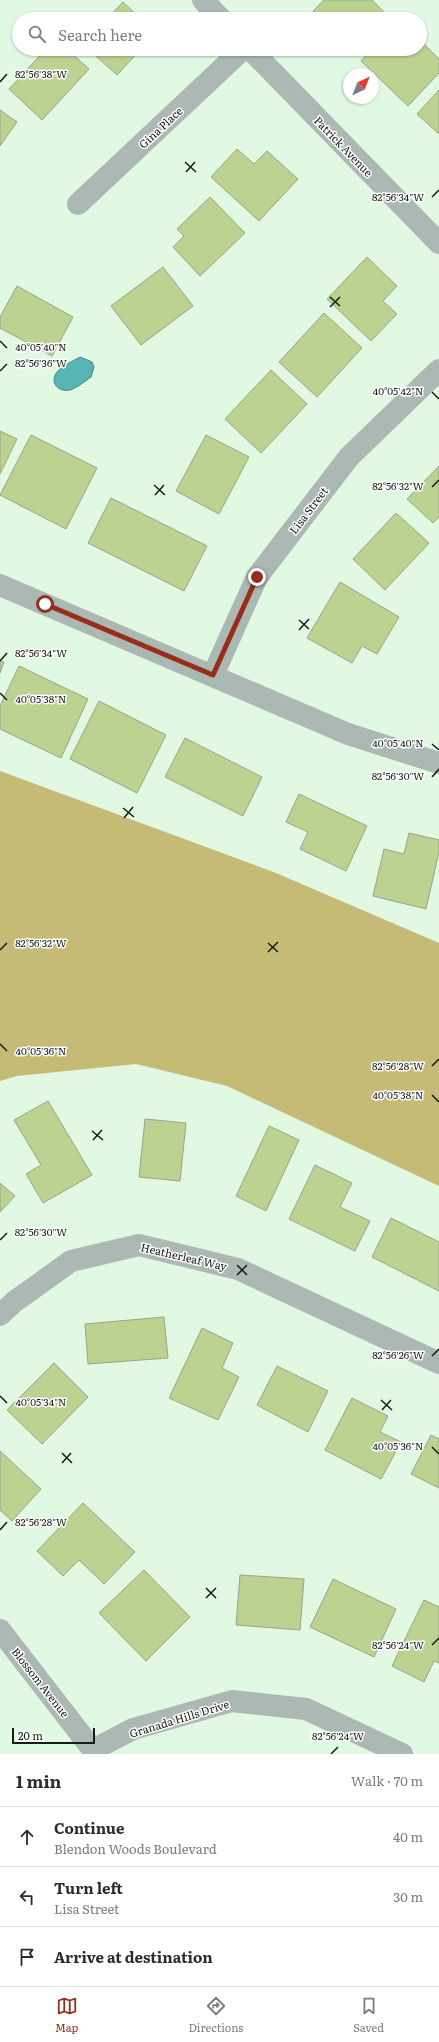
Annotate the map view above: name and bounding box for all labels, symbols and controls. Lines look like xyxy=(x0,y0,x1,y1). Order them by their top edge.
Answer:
search box xyxy=(12,12,427,56)
icon: search xyxy=(26,23,48,45)
text: Search here xyxy=(58,23,142,46)
text: 82°56'38"W xyxy=(15,66,67,81)
north arrow xyxy=(343,68,379,104)
street label: Gina Place xyxy=(135,102,186,151)
street label: Patrick Avenue xyxy=(311,112,377,180)
text: 82°56'34"W xyxy=(372,189,424,204)
text: 40°05'40"N xyxy=(15,339,67,354)
text: 82°56'36"W xyxy=(15,355,67,370)
text: 40°05'42"N xyxy=(373,383,423,398)
text: 82°56'32"W xyxy=(372,478,424,493)
street label: Lisa Street xyxy=(285,483,331,537)
route end xyxy=(248,568,266,586)
route start xyxy=(36,595,54,613)
text: 82°56'34"W xyxy=(15,645,67,660)
text: 40°05'38"N xyxy=(16,691,66,706)
text: 40°05'40"N xyxy=(372,735,424,750)
text: 82°56'30"W xyxy=(372,768,424,783)
text: 82°56'32"W xyxy=(15,935,67,950)
text: 40°05'36"N xyxy=(16,1043,66,1058)
text: 82°56'28"W xyxy=(372,1058,424,1073)
text: 40°05'38"N xyxy=(373,1087,423,1102)
text: 82°56'30"W xyxy=(15,1224,67,1239)
street label: Heatherleaf Way xyxy=(139,1238,229,1274)
text: 82°56'26"W xyxy=(372,1347,424,1362)
text: 40°05'34"N xyxy=(16,1394,66,1409)
text: 40°05'36"N xyxy=(373,1438,423,1453)
text: 82°56'28"W xyxy=(15,1514,67,1529)
text: 82°56'24"W xyxy=(372,1637,424,1652)
street label: Blossom Avenue xyxy=(9,1644,74,1721)
street label: Granada Hills Drive xyxy=(127,1695,231,1741)
scale bar xyxy=(12,1726,95,1745)
text: 20 m xyxy=(18,1727,43,1743)
text: 82°56'24"W xyxy=(312,1728,364,1743)
text: 1 min xyxy=(16,1768,61,1793)
text: Walk · 70 m xyxy=(351,1771,423,1790)
text: Continue xyxy=(54,1816,124,1839)
icon: ahead xyxy=(16,1826,38,1848)
text: 40 m xyxy=(393,1827,423,1846)
text: Blendon Woods Boulevard xyxy=(54,1839,217,1858)
text: Turn left xyxy=(54,1876,123,1899)
icon: left xyxy=(16,1886,38,1908)
text: 30 m xyxy=(393,1887,423,1906)
text: Lisa Street xyxy=(54,1899,119,1918)
text: Arrive at destination xyxy=(54,1945,213,1968)
icon: arrive xyxy=(16,1946,38,1968)
tab: Map xyxy=(55,1995,78,2035)
tab: Directions xyxy=(188,1995,243,2035)
tab: Saved xyxy=(353,1995,384,2035)

